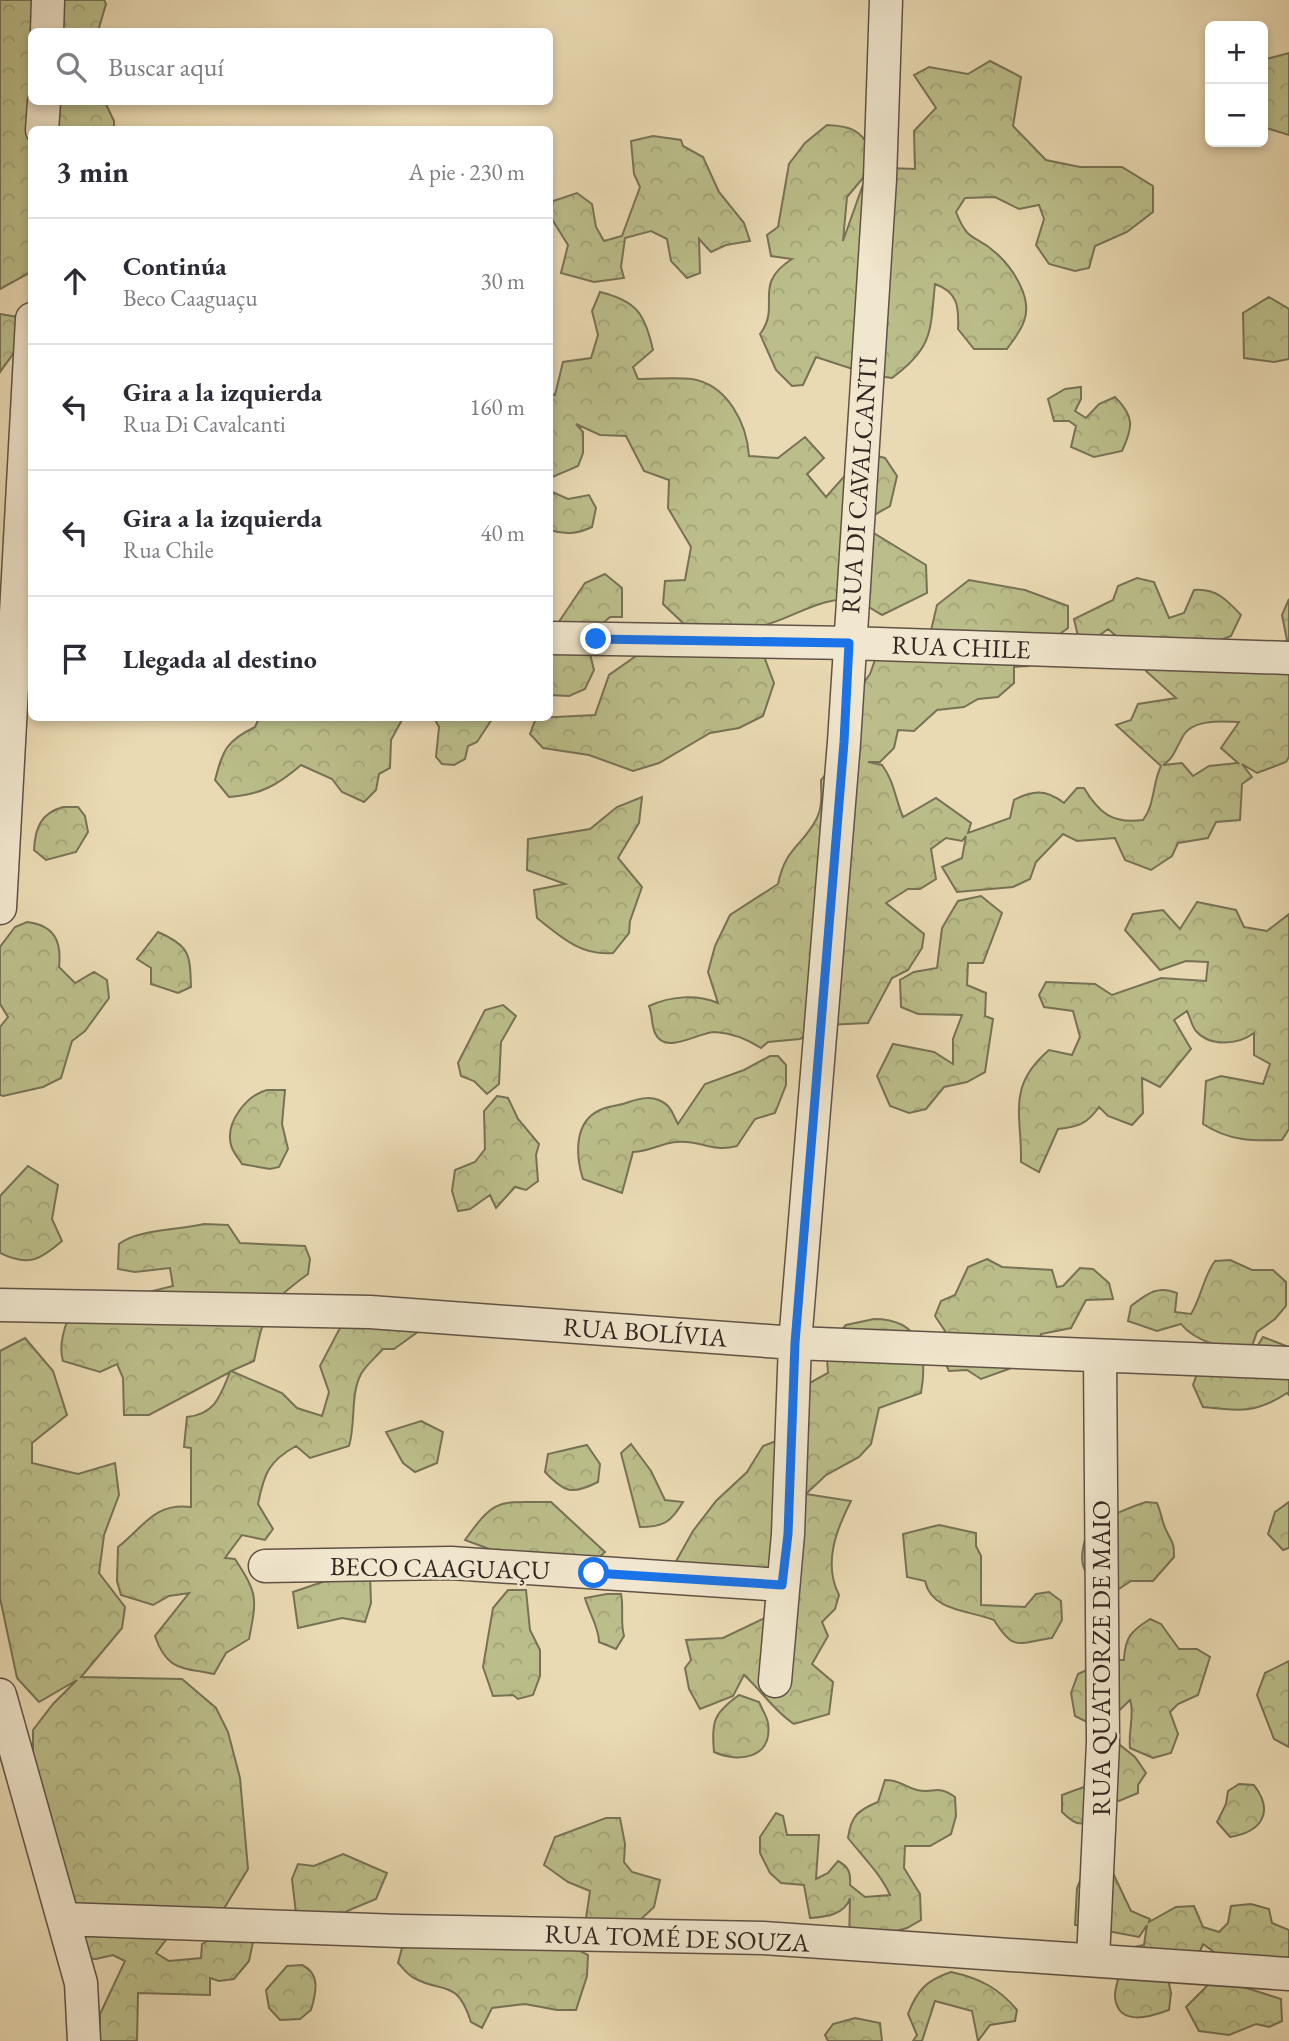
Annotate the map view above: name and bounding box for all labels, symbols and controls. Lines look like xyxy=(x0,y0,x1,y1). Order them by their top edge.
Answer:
map controls xyxy=(1205,21,1268,147)
button: + xyxy=(1205,21,1268,84)
search box xyxy=(28,28,553,105)
icon: search xyxy=(52,48,90,86)
text: Buscar aquí xyxy=(108,50,224,84)
button: − xyxy=(1205,84,1268,147)
text: 3 min xyxy=(56,152,129,191)
text: A pie · 230 m xyxy=(409,157,525,187)
text: Continúa xyxy=(123,249,227,283)
icon: ahead xyxy=(56,262,94,300)
text: 30 m xyxy=(480,266,525,296)
text: Beco Caaguaçu xyxy=(123,283,258,313)
street label: RUA DI CAVALCANTI xyxy=(833,355,885,615)
text: Gira a la izquierda xyxy=(123,375,322,409)
icon: left xyxy=(56,388,94,426)
text: 160 m xyxy=(469,392,525,422)
text: Rua Di Cavalcanti xyxy=(123,409,286,439)
text: Gira a la izquierda xyxy=(123,501,322,535)
icon: left xyxy=(56,514,94,552)
text: 40 m xyxy=(480,518,525,548)
text: Rua Chile xyxy=(123,535,214,565)
route end xyxy=(580,623,611,654)
street label: RUA CHILE xyxy=(891,628,1031,666)
icon: arrive xyxy=(56,640,94,678)
text: Llegada al destino xyxy=(123,642,317,676)
street label: RUA BOLÍVIA xyxy=(562,1309,729,1355)
street label: RUA QUATORZE DE MAIO xyxy=(1084,1500,1118,1816)
street label: BECO CAAGUAÇU xyxy=(330,1549,550,1587)
route start xyxy=(578,1557,609,1588)
street label: RUA TOMÉ DE SOUZA xyxy=(544,1916,811,1960)

